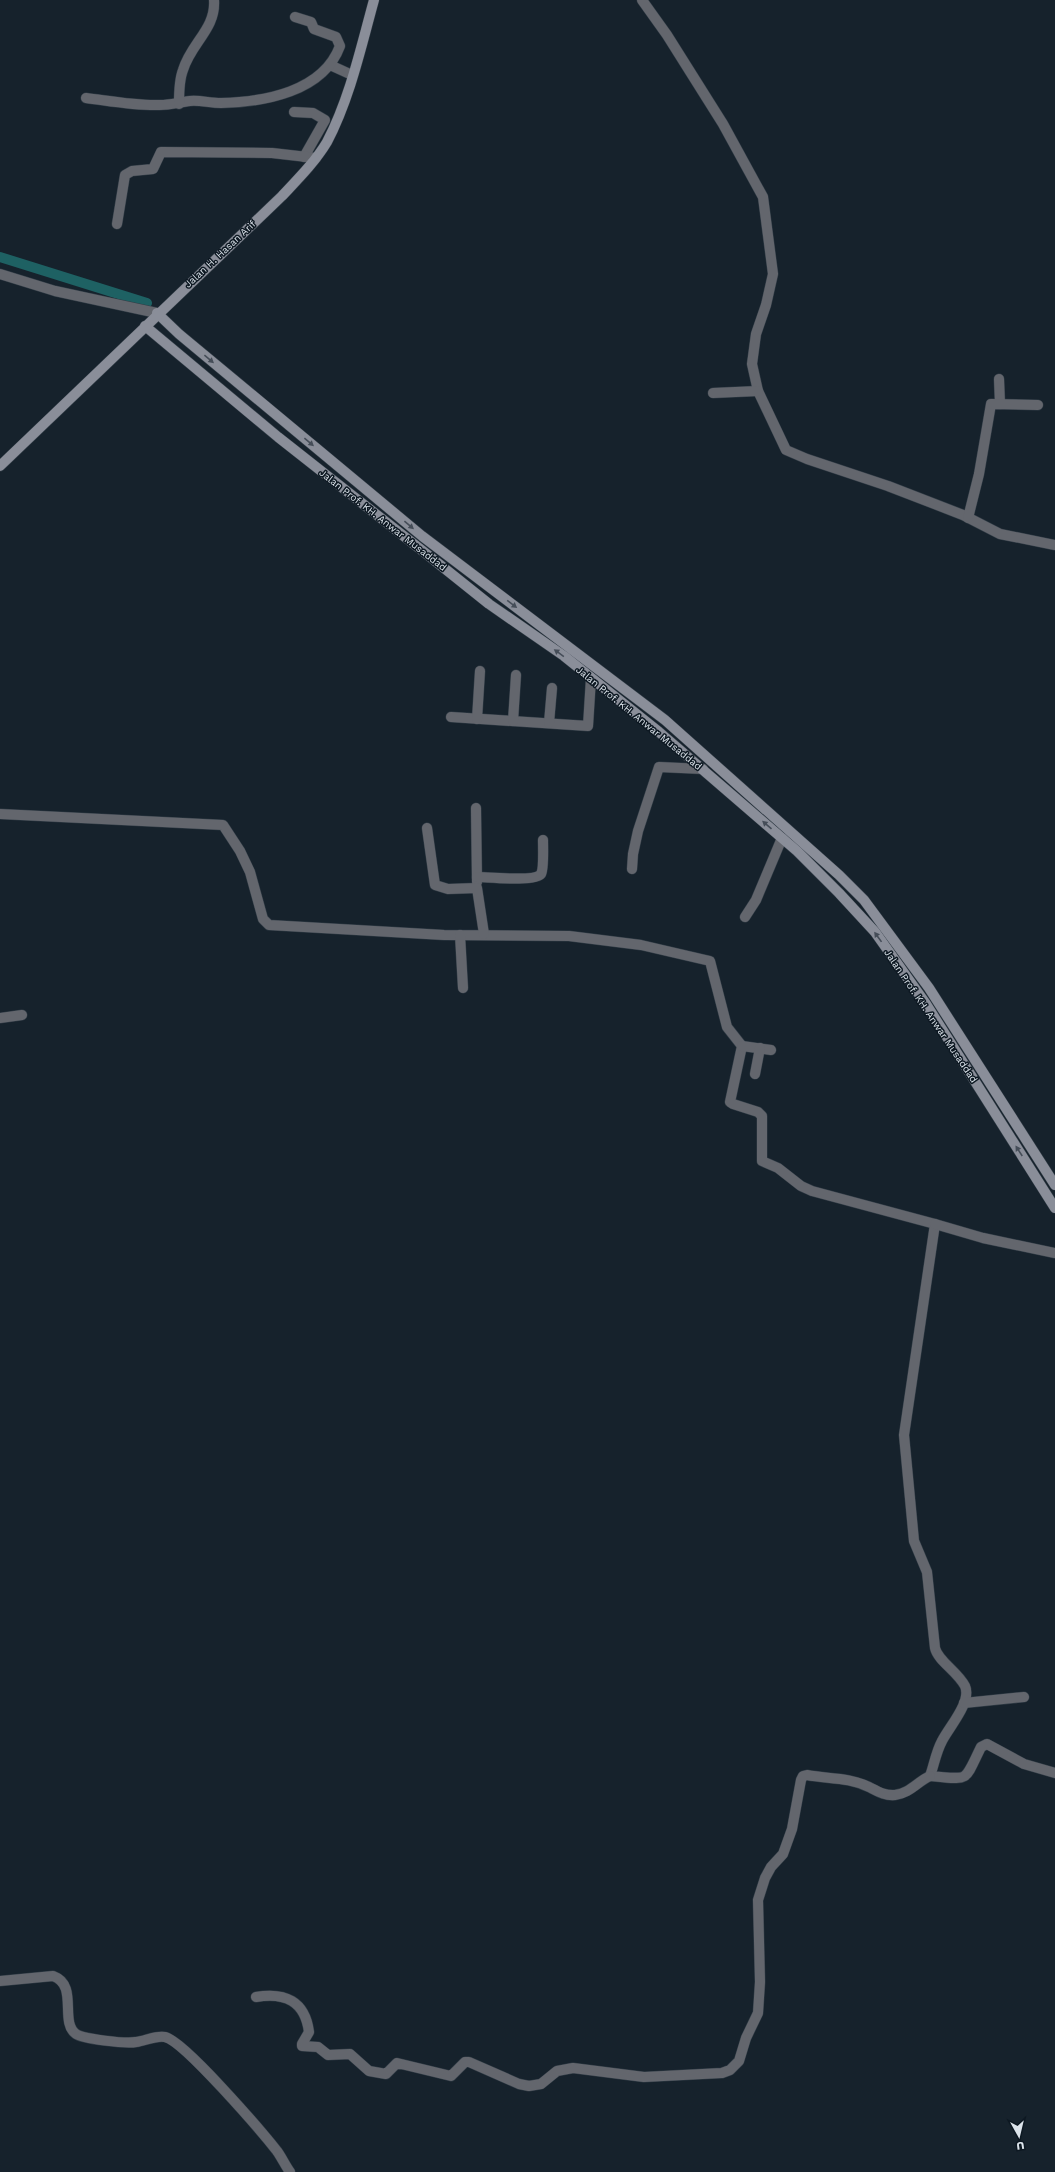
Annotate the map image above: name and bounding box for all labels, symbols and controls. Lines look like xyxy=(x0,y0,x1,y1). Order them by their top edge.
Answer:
street label: Jalan H. Hasan Arif xyxy=(182,218,258,290)
one-way arrow xyxy=(203,355,214,364)
one-way arrow xyxy=(303,438,314,447)
street label: Jalan Prof. KH. Anwar Musaddad xyxy=(317,467,449,573)
one-way arrow xyxy=(403,521,414,530)
one-way arrow xyxy=(507,599,518,608)
one-way arrow xyxy=(554,649,565,657)
street label: Jalan Prof. KH. Anwar Musaddad xyxy=(574,664,704,772)
one-way arrow xyxy=(762,821,772,830)
one-way arrow xyxy=(874,932,882,943)
street label: Jalan Prof. KH. Anwar Musaddad xyxy=(882,947,980,1085)
one-way arrow xyxy=(1015,1146,1023,1156)
north arrow xyxy=(999,2116,1039,2156)
text: U xyxy=(1015,2138,1025,2152)

